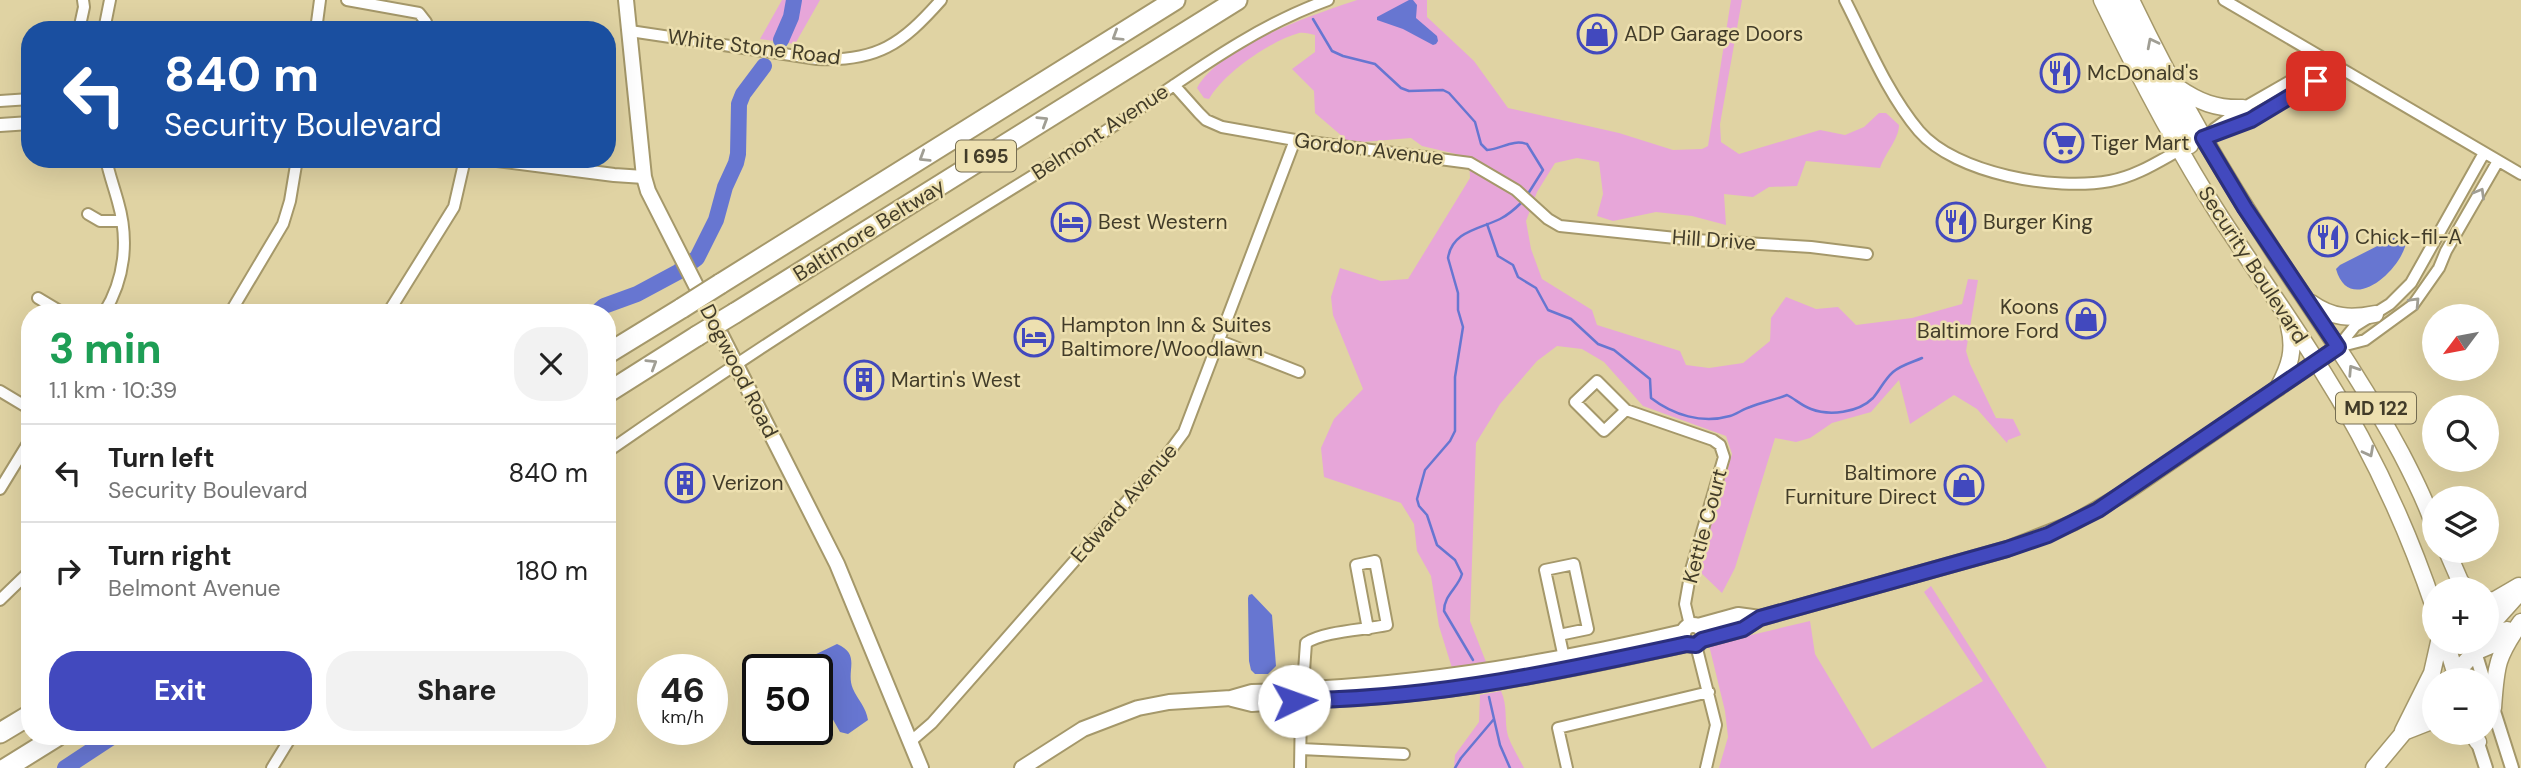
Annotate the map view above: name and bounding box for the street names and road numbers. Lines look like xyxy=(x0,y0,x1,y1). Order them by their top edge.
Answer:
street label: White Stone Road xyxy=(666,23,842,71)
street label: Belmont Avenue xyxy=(1026,77,1174,187)
street label: Gordon Avenue xyxy=(1293,126,1445,172)
road number: I 695 xyxy=(956,140,1016,172)
street label: Baltimore Beltway xyxy=(788,172,950,288)
street label: Security Boulevard xyxy=(2192,181,2314,349)
street label: Hill Drive xyxy=(1671,223,1757,257)
street label: Dogwood Road xyxy=(693,299,785,443)
road number: MD 122 xyxy=(2336,392,2416,424)
street label: Edward Avenue xyxy=(1064,437,1184,569)
street label: Kettle Court xyxy=(1676,466,1734,586)

